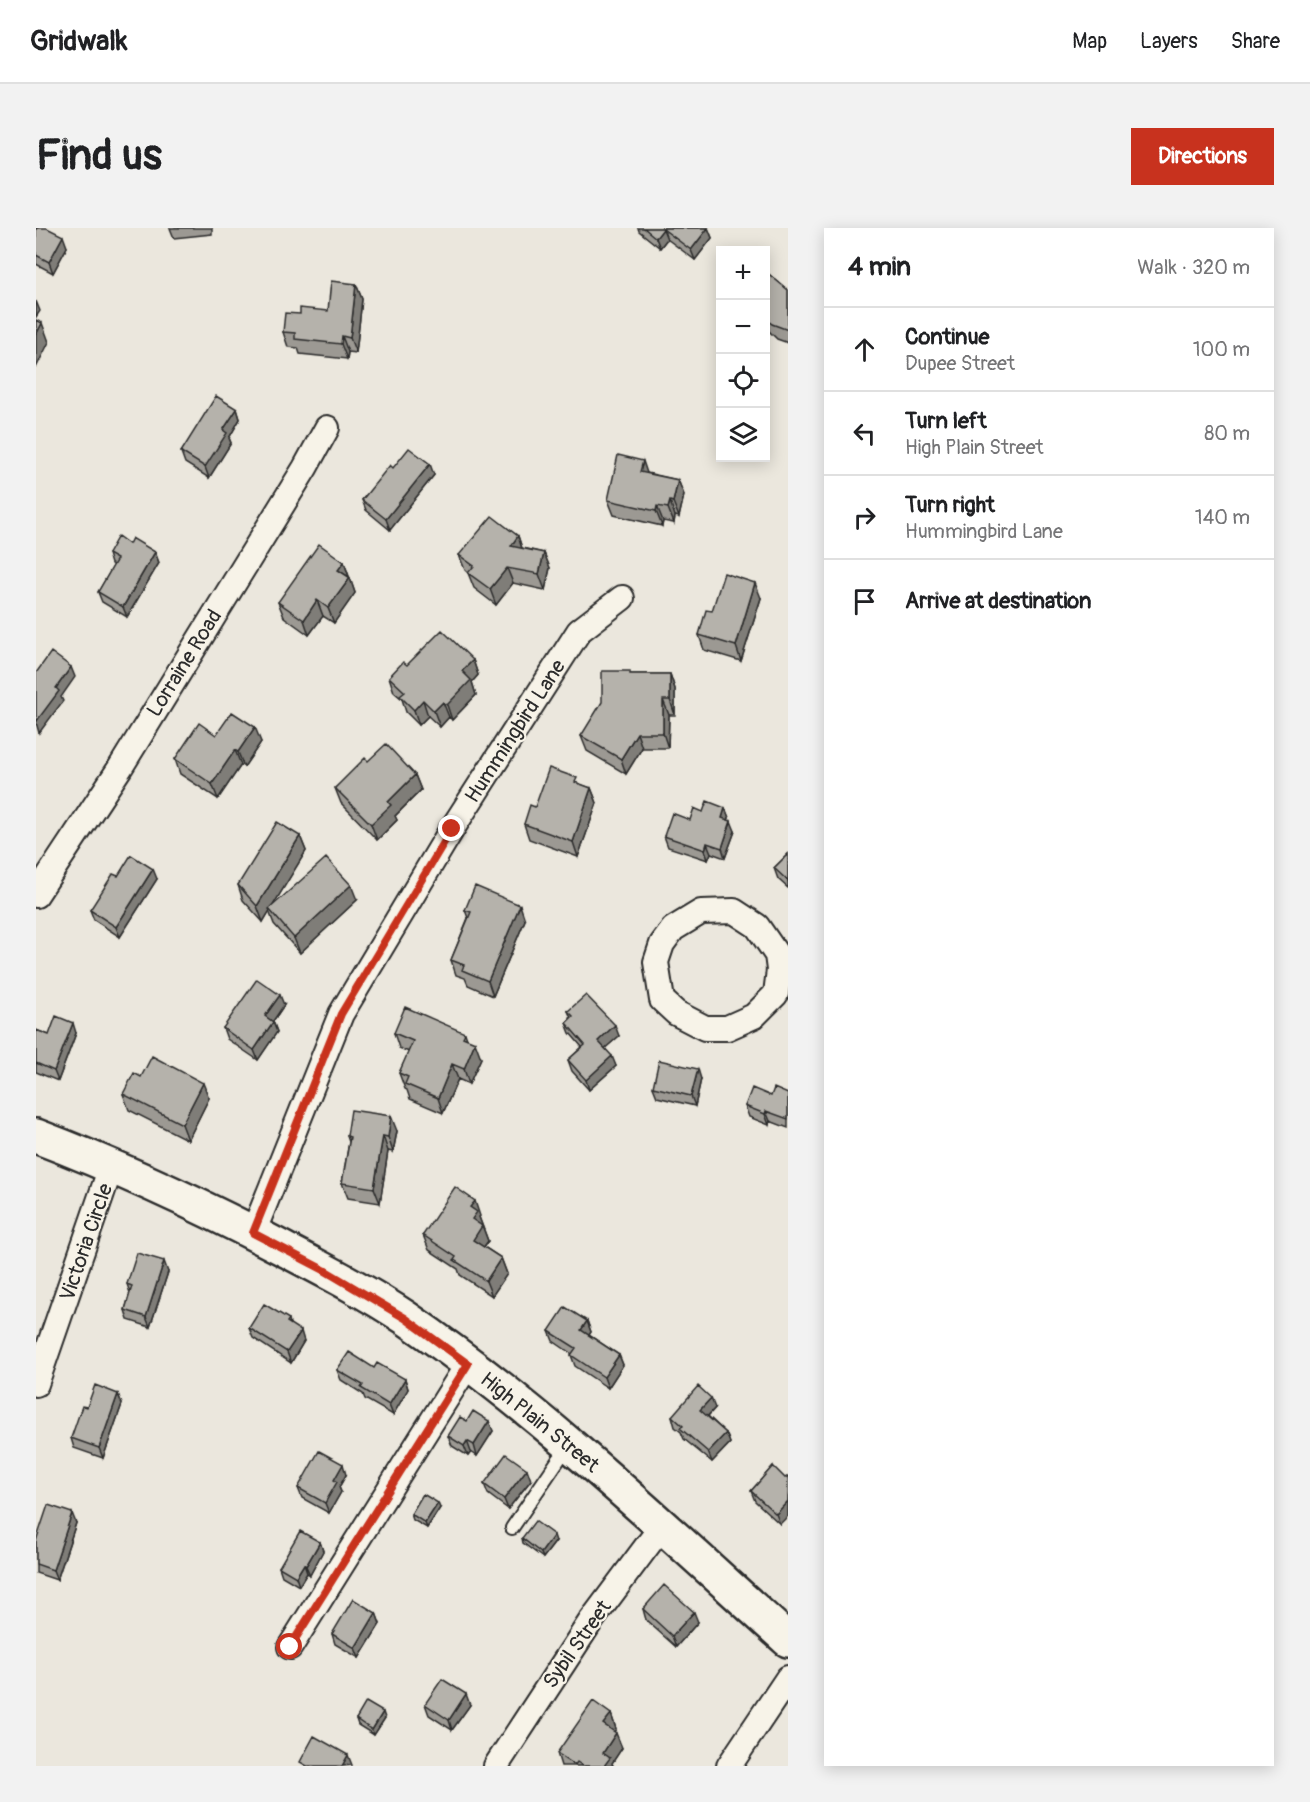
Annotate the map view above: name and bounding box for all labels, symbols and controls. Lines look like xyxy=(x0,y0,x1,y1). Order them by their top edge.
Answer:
text: Gridwalk xyxy=(30,24,128,59)
text: Map xyxy=(1072,28,1107,55)
text: Layers xyxy=(1140,28,1198,55)
text: Share xyxy=(1231,28,1280,55)
button: Directions xyxy=(1131,128,1274,185)
text: Find us xyxy=(36,130,162,182)
map controls xyxy=(716,246,770,462)
button: + xyxy=(716,246,770,300)
text: 4 min xyxy=(848,251,911,283)
text: Walk · 320 m xyxy=(1137,255,1250,280)
button: − xyxy=(716,300,770,354)
text: Continue xyxy=(905,323,989,351)
icon: ahead xyxy=(848,333,881,366)
text: 100 m xyxy=(1193,337,1250,362)
text: Dupee Street xyxy=(905,351,1015,376)
button: locate xyxy=(716,354,770,408)
text: Turn left xyxy=(905,407,987,435)
button: layers xyxy=(716,408,770,462)
icon: left xyxy=(848,417,881,450)
text: 80 m xyxy=(1204,421,1250,446)
text: High Plain Street xyxy=(905,435,1044,460)
text: Turn right xyxy=(905,491,995,519)
icon: right xyxy=(848,501,881,534)
text: 140 m xyxy=(1195,505,1250,530)
text: Hummingbird Lane xyxy=(905,519,1063,544)
icon: arrive xyxy=(848,585,881,618)
text: Arrive at destination xyxy=(905,587,1091,615)
street label: Lorraine Road xyxy=(141,605,228,722)
street label: Hummingbird Lane xyxy=(459,654,572,808)
route end xyxy=(438,815,464,841)
street label: Victoria Circle xyxy=(54,1179,119,1304)
street label: High Plain Street xyxy=(475,1366,605,1479)
street label: Sybil Street xyxy=(537,1594,618,1694)
route start xyxy=(276,1633,302,1659)

